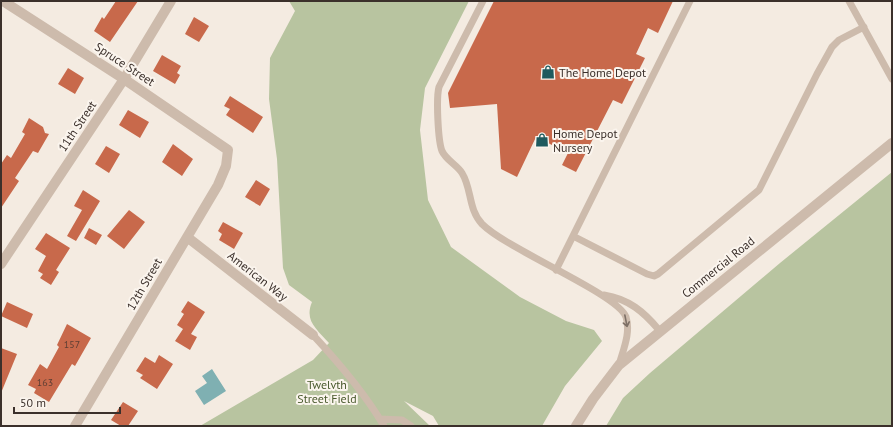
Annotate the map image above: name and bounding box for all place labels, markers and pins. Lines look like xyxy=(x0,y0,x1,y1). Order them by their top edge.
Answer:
shop icon: The Home Depot xyxy=(540,64,556,80)
place label: The Home Depot xyxy=(559,65,646,80)
place label: Home Depot Nursery xyxy=(553,126,617,155)
shop icon: Home Depot Nursery xyxy=(534,132,550,148)

